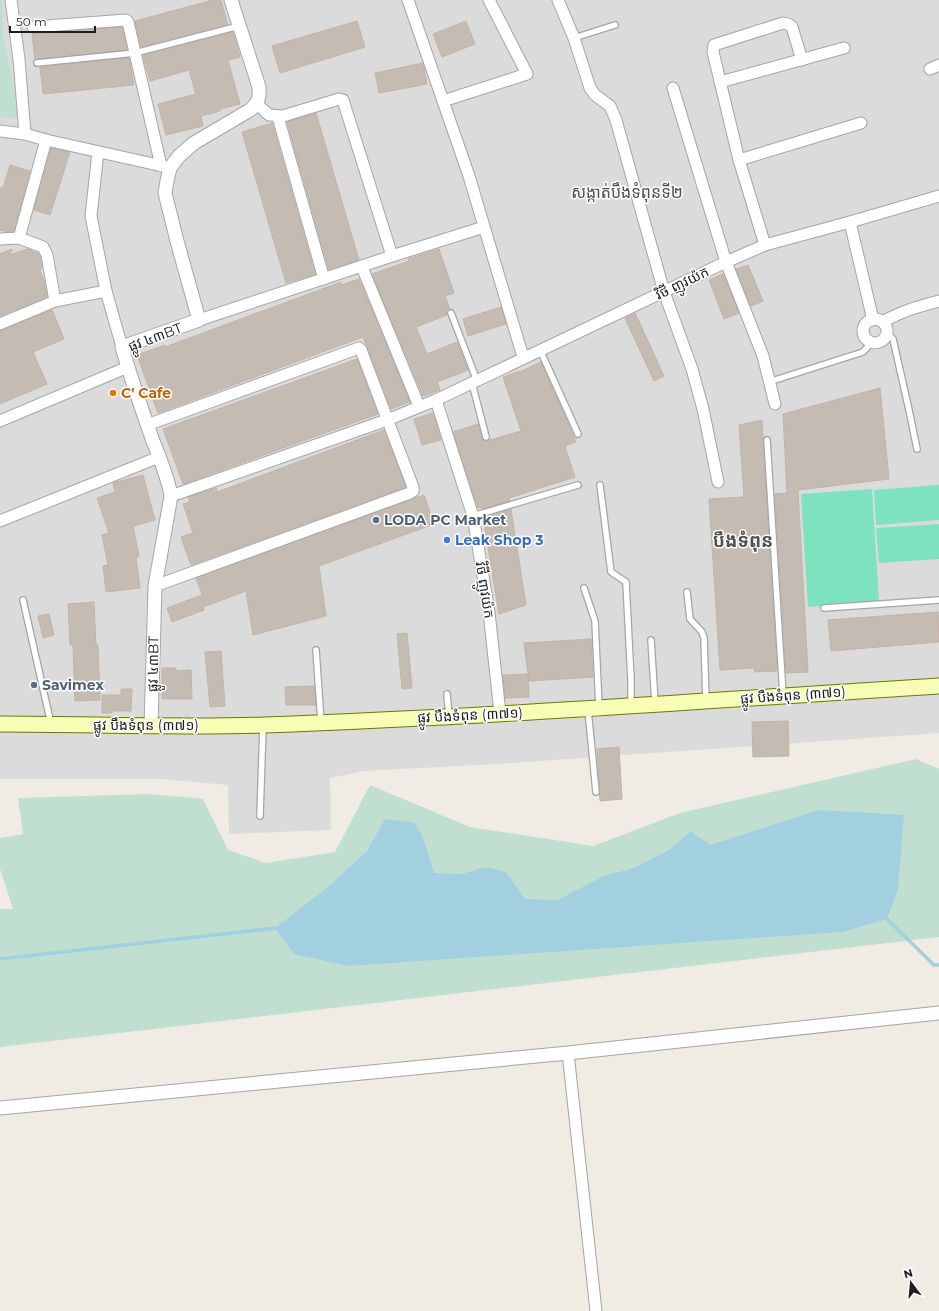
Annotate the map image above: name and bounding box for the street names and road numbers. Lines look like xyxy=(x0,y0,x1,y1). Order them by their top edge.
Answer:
street label: វិថី ញូវយ៉ក xyxy=(652,262,713,306)
street label: ផ្លូវ ៤៣BT xyxy=(125,318,186,358)
street label: វិថី ញូវយ៉ក xyxy=(469,560,498,620)
street label: ផ្លូវ ៤៣BT xyxy=(144,636,166,692)
street label: ផ្លូវ បឹងទំពុន (៣៧១) xyxy=(740,682,847,711)
street label: ផ្លូវ បឹងទំពុន (៣៧១) xyxy=(417,703,523,730)
street label: ផ្លូវ បឹងទំពុន (៣៧១) xyxy=(93,716,199,737)

